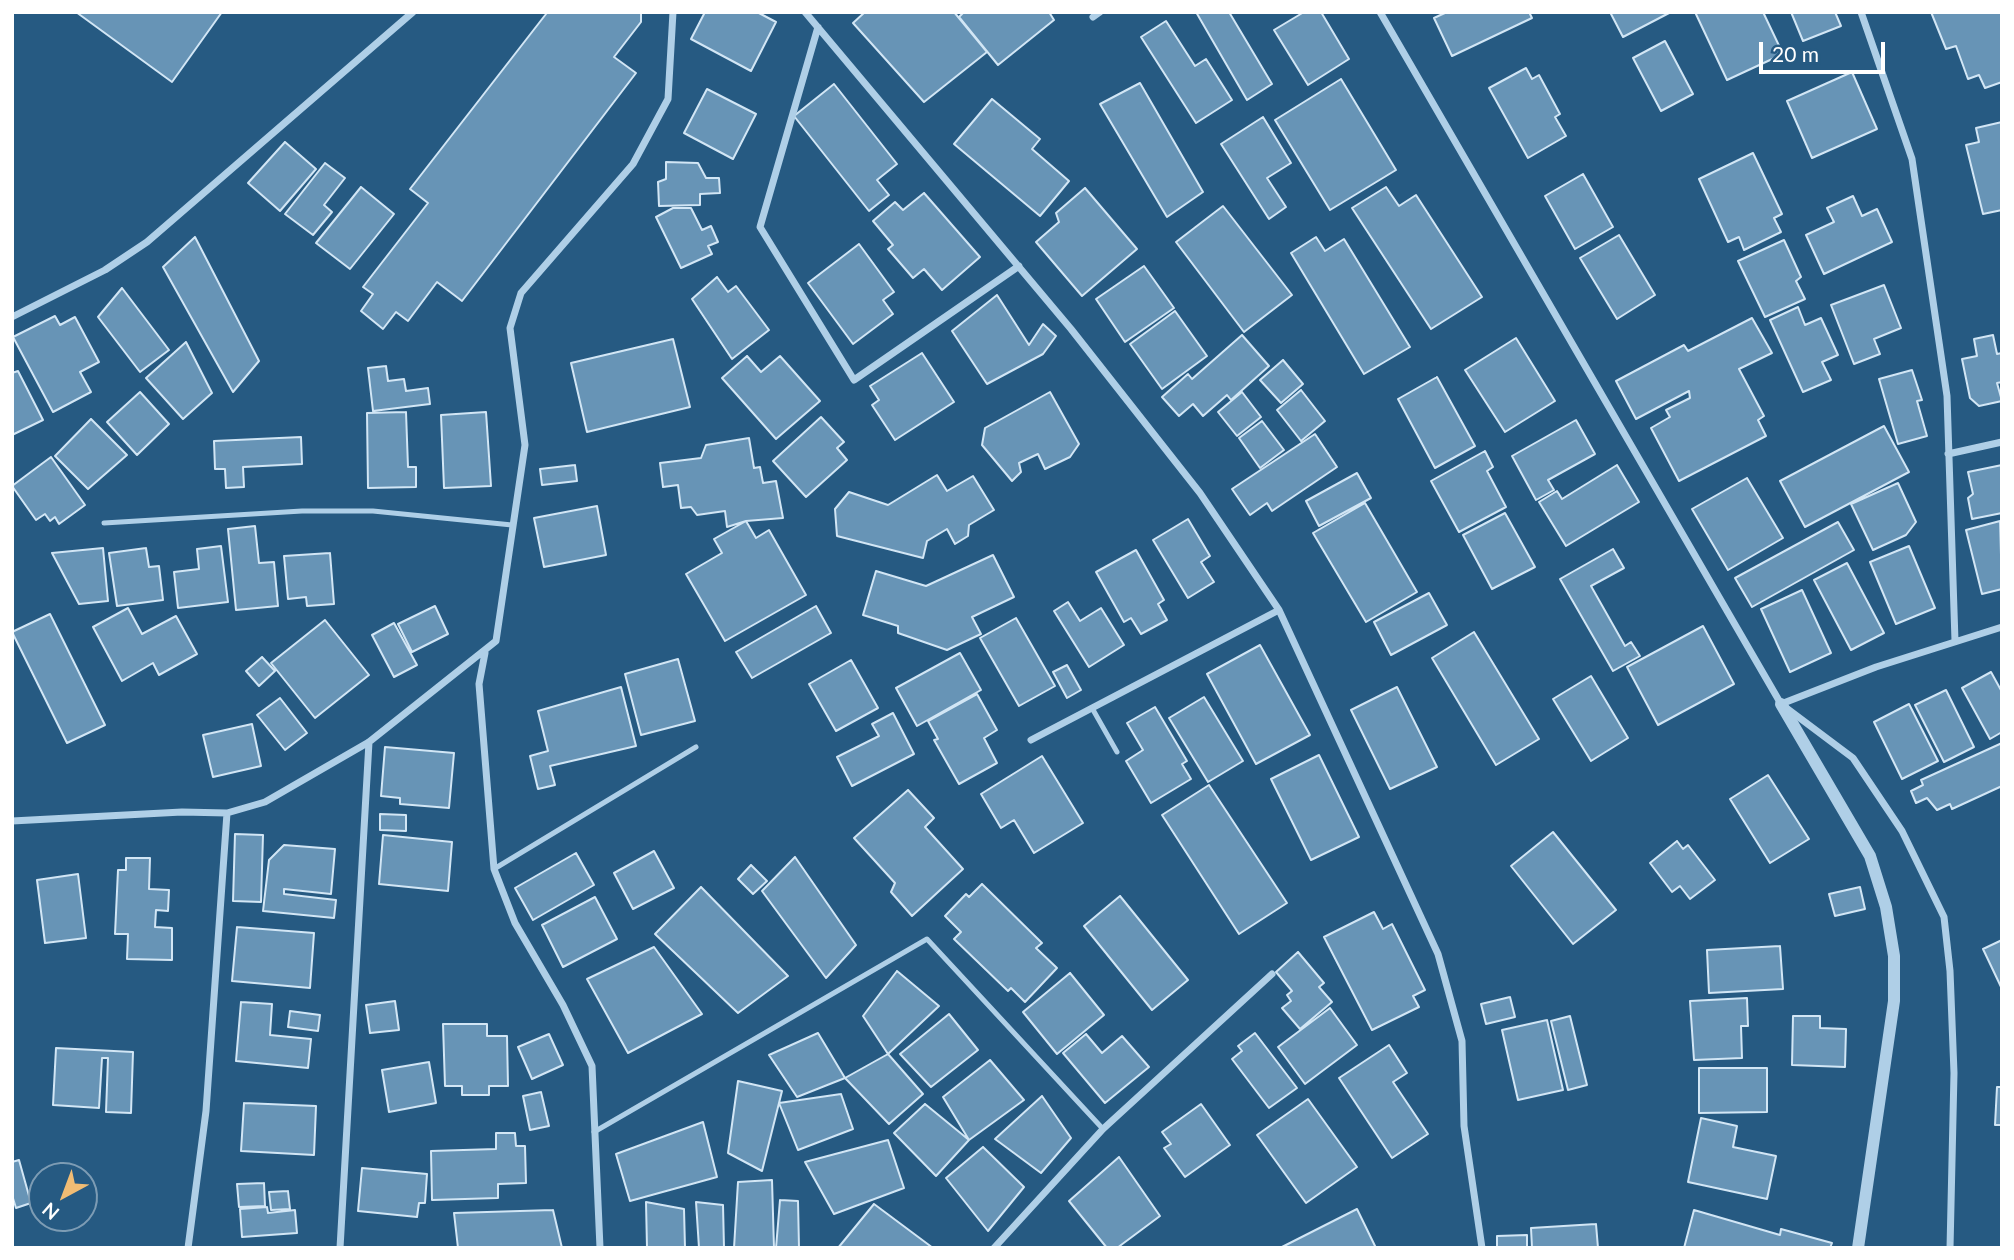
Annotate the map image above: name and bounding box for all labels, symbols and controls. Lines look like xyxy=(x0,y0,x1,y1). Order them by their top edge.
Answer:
scale bar xyxy=(1762,28,1888,72)
text: 20 m xyxy=(1772,41,1819,66)
north arrow xyxy=(28,1162,98,1232)
text: N xyxy=(37,1198,63,1225)

